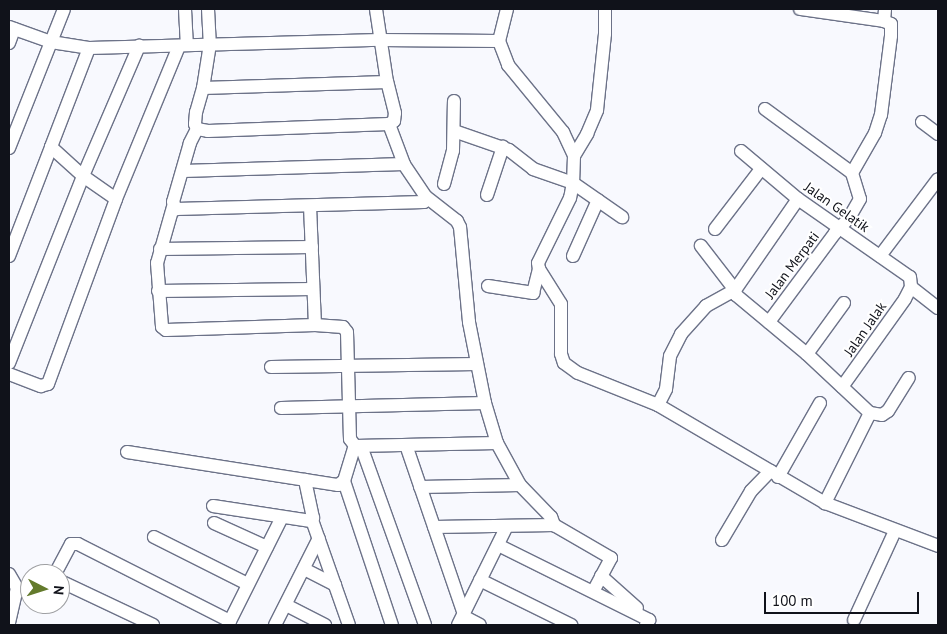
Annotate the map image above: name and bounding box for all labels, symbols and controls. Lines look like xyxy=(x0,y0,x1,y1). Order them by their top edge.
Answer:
street label: Jalan Gelatik xyxy=(801,179,873,235)
street label: Jalan Merpati xyxy=(761,228,823,302)
street label: Jalan Jalak xyxy=(840,299,890,359)
north arrow xyxy=(20,564,70,614)
scale bar xyxy=(767,582,922,614)
text: N xyxy=(50,585,68,596)
text: 100 m xyxy=(772,591,813,610)

